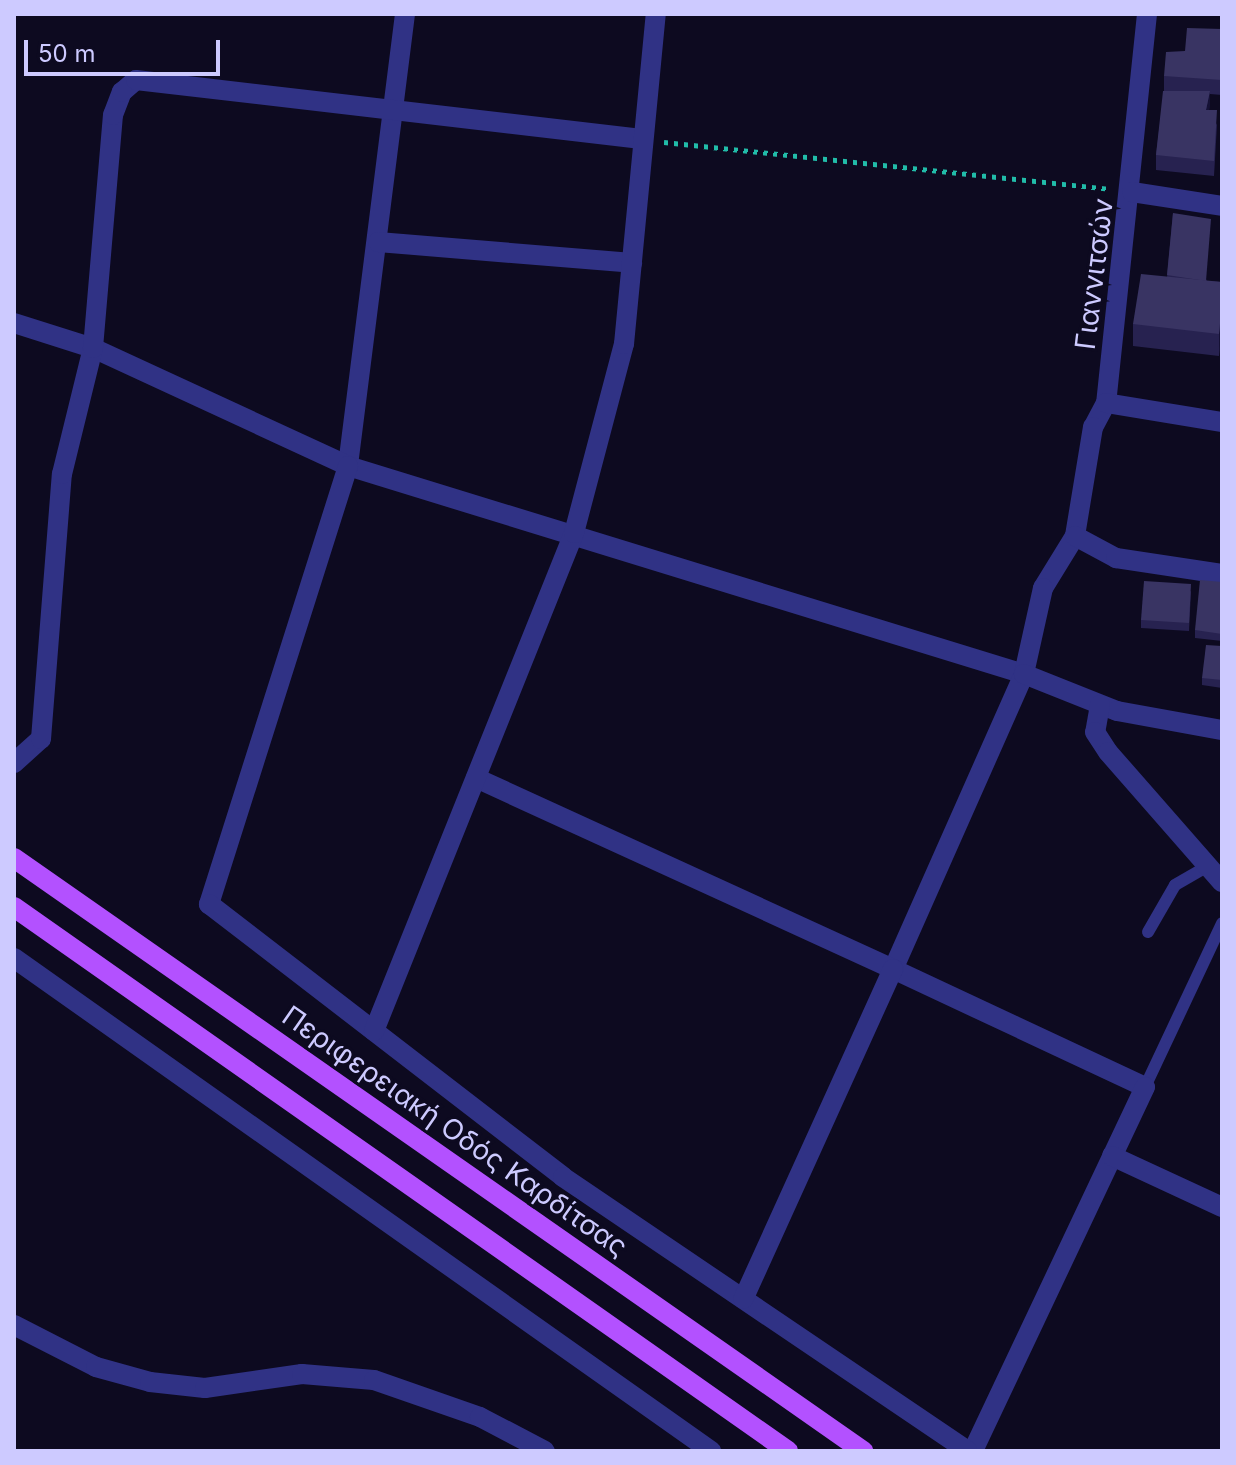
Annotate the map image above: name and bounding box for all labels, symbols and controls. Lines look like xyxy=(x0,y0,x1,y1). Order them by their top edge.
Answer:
scale bar xyxy=(28,24,224,74)
text: 50 m xyxy=(38,39,96,68)
street label: Γιαννιτσών xyxy=(1068,196,1120,352)
street label: Περιφερειακή Οδός Καρδίτσας xyxy=(276,999,634,1263)

